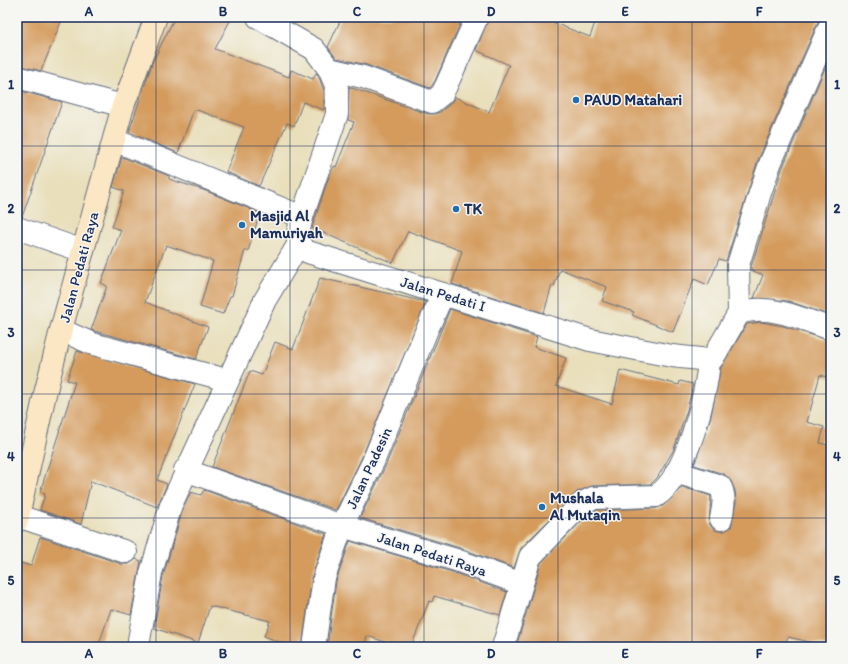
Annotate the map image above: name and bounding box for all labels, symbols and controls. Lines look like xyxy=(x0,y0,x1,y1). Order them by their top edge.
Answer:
text: A xyxy=(84,4,94,19)
text: B xyxy=(219,4,228,19)
text: C xyxy=(353,4,362,19)
text: D xyxy=(487,4,496,19)
text: E xyxy=(621,4,629,19)
text: F xyxy=(756,4,763,19)
text: 1 xyxy=(8,77,14,92)
text: 1 xyxy=(834,77,840,92)
place label: PAUD Matahari xyxy=(584,91,682,109)
marker: PAUD Matahari xyxy=(571,95,581,105)
place label: TK xyxy=(463,200,482,218)
text: 2 xyxy=(8,201,15,216)
text: 2 xyxy=(834,201,841,216)
marker: TK xyxy=(451,204,461,214)
place label: Masjid Al Mamuriyah xyxy=(250,207,324,243)
street label: Jalan Pedati Raya xyxy=(56,209,103,324)
marker: Masjid Al Mamuriyah xyxy=(237,220,247,230)
street label: Jalan Pedati I xyxy=(398,273,488,315)
text: 3 xyxy=(7,325,15,340)
text: 3 xyxy=(833,325,841,340)
street label: Jalan Padesin xyxy=(342,424,396,512)
text: 4 xyxy=(7,449,15,464)
text: 4 xyxy=(833,449,841,464)
place label: Mushala Al Mutaqin xyxy=(549,489,621,525)
marker: Mushala Al Mutaqin xyxy=(537,502,547,512)
street label: Jalan Pedati Raya xyxy=(375,528,489,580)
text: 5 xyxy=(8,573,15,588)
text: 5 xyxy=(834,573,841,588)
text: A xyxy=(84,646,94,661)
text: B xyxy=(219,646,228,661)
text: C xyxy=(353,646,362,661)
text: D xyxy=(487,646,496,661)
text: E xyxy=(621,646,629,661)
text: F xyxy=(756,646,763,661)

